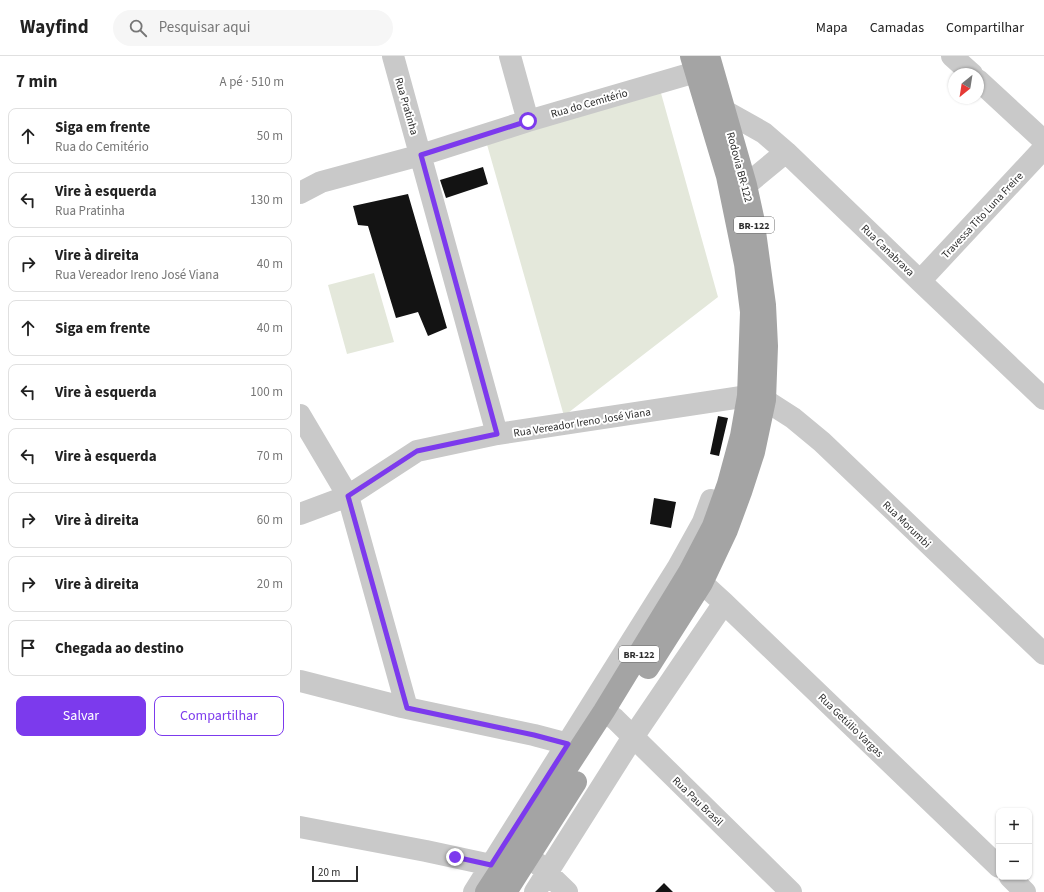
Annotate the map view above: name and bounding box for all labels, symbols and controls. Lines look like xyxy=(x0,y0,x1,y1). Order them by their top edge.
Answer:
search box xyxy=(113,10,393,46)
text: Wayfind xyxy=(20,14,89,41)
icon: search xyxy=(127,17,149,39)
text: Pesquisar aqui xyxy=(159,17,250,38)
text: Mapa xyxy=(816,18,848,38)
text: Camadas xyxy=(870,18,924,38)
text: Compartilhar xyxy=(946,18,1024,38)
north arrow xyxy=(948,68,984,104)
text: 7 min xyxy=(16,70,57,94)
text: A pé · 510 m xyxy=(219,73,284,91)
street label: Rua Pratinha xyxy=(391,76,422,137)
street label: Rua do Cemitério xyxy=(549,85,629,122)
route start xyxy=(519,112,537,130)
text: Siga em frente xyxy=(55,117,150,138)
icon: ahead xyxy=(17,125,39,147)
text: 50 m xyxy=(257,127,283,145)
street label: Rodovia BR-122 xyxy=(723,130,756,204)
text: Rua do Cemitério xyxy=(55,138,149,156)
street label: Travessa Tito Luna Freire xyxy=(938,168,1027,262)
text: Vire à esquerda xyxy=(55,181,157,202)
icon: left xyxy=(17,189,39,211)
text: 130 m xyxy=(250,191,283,209)
text: Rua Pratinha xyxy=(55,202,125,220)
road number: BR-122 xyxy=(734,217,774,233)
street label: Rua Canabrava xyxy=(858,221,918,280)
text: Vire à direita xyxy=(55,245,139,266)
icon: right xyxy=(17,253,39,275)
text: 40 m xyxy=(257,255,283,273)
text: Rua Vereador Ireno José Viana xyxy=(55,266,219,284)
icon: ahead xyxy=(17,317,39,339)
text: Siga em frente xyxy=(55,318,150,339)
text: 40 m xyxy=(257,319,283,337)
icon: left xyxy=(17,381,39,403)
text: Vire à esquerda xyxy=(55,382,157,403)
text: 100 m xyxy=(250,383,283,401)
street label: Rua Vereador Ireno José Viana xyxy=(512,404,652,441)
icon: left xyxy=(17,445,39,467)
text: Vire à esquerda xyxy=(55,446,157,467)
text: 70 m xyxy=(257,447,283,465)
street label: Rua Morumbi xyxy=(879,498,934,551)
icon: right xyxy=(17,509,39,531)
text: Vire à direita xyxy=(55,510,139,531)
text: 60 m xyxy=(257,511,283,529)
icon: right xyxy=(17,573,39,595)
text: Vire à direita xyxy=(55,574,139,595)
text: 20 m xyxy=(257,575,283,593)
icon: arrive xyxy=(17,637,39,659)
text: Chegada ao destino xyxy=(55,638,184,659)
road number: BR-122 xyxy=(619,646,659,662)
street label: Rua Getúlio Vargas xyxy=(815,690,887,761)
button: Salvar xyxy=(16,696,146,736)
button: Compartilhar xyxy=(154,696,284,736)
street label: Rua Pau Brasil xyxy=(669,773,726,830)
map controls xyxy=(996,808,1032,880)
button: + xyxy=(996,808,1032,844)
button: − xyxy=(996,844,1032,880)
route end xyxy=(446,848,464,866)
scale bar xyxy=(312,864,358,883)
text: 20 m xyxy=(318,865,340,880)

